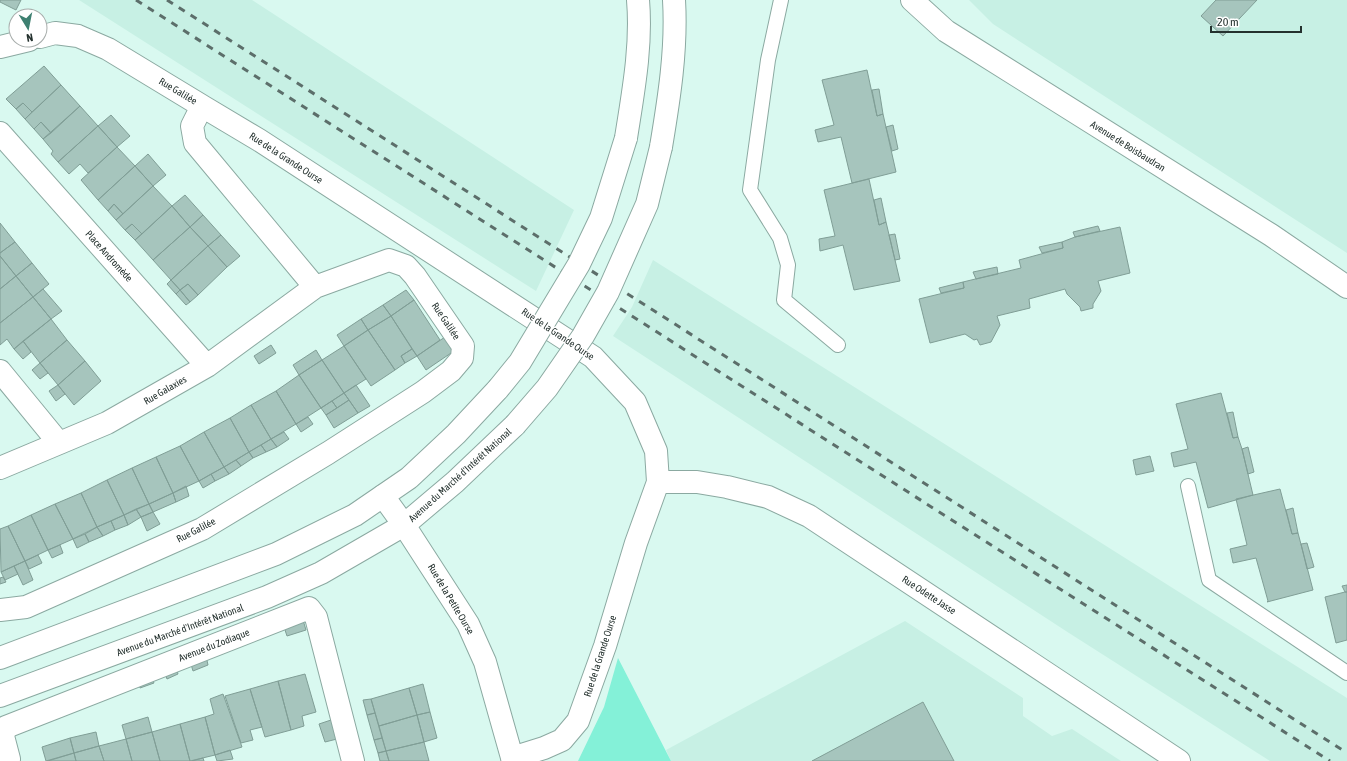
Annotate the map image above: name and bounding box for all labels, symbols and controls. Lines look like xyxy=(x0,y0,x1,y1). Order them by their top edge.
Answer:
north arrow xyxy=(8,8,48,48)
scale bar xyxy=(1211,8,1301,34)
text: 20 m xyxy=(1217,15,1239,29)
text: N xyxy=(25,31,34,44)
street label: Rue Galilée xyxy=(157,75,199,107)
street label: Avenue de Boisbaudran xyxy=(1089,118,1168,174)
street label: Rue de la Grande Ourse xyxy=(247,130,325,186)
street label: Place Andromède xyxy=(83,228,135,284)
street label: Rue Galilée xyxy=(430,300,463,342)
street label: Rue de la Grande Ourse xyxy=(520,306,597,363)
street label: Rue Galaxies xyxy=(142,373,189,407)
street label: Avenue du Marché d'Intérêt National xyxy=(406,426,514,524)
street label: Rue Galilée xyxy=(175,515,218,544)
street label: Rue de la Petite Ourse xyxy=(426,562,477,636)
street label: Rue Odette Jasse xyxy=(900,574,958,617)
street label: Avenue du Marché d'Intérêt National xyxy=(115,602,245,658)
street label: Rue de la Grande Ourse xyxy=(582,613,618,698)
street label: Avenue du Zodiaque xyxy=(177,626,251,664)

